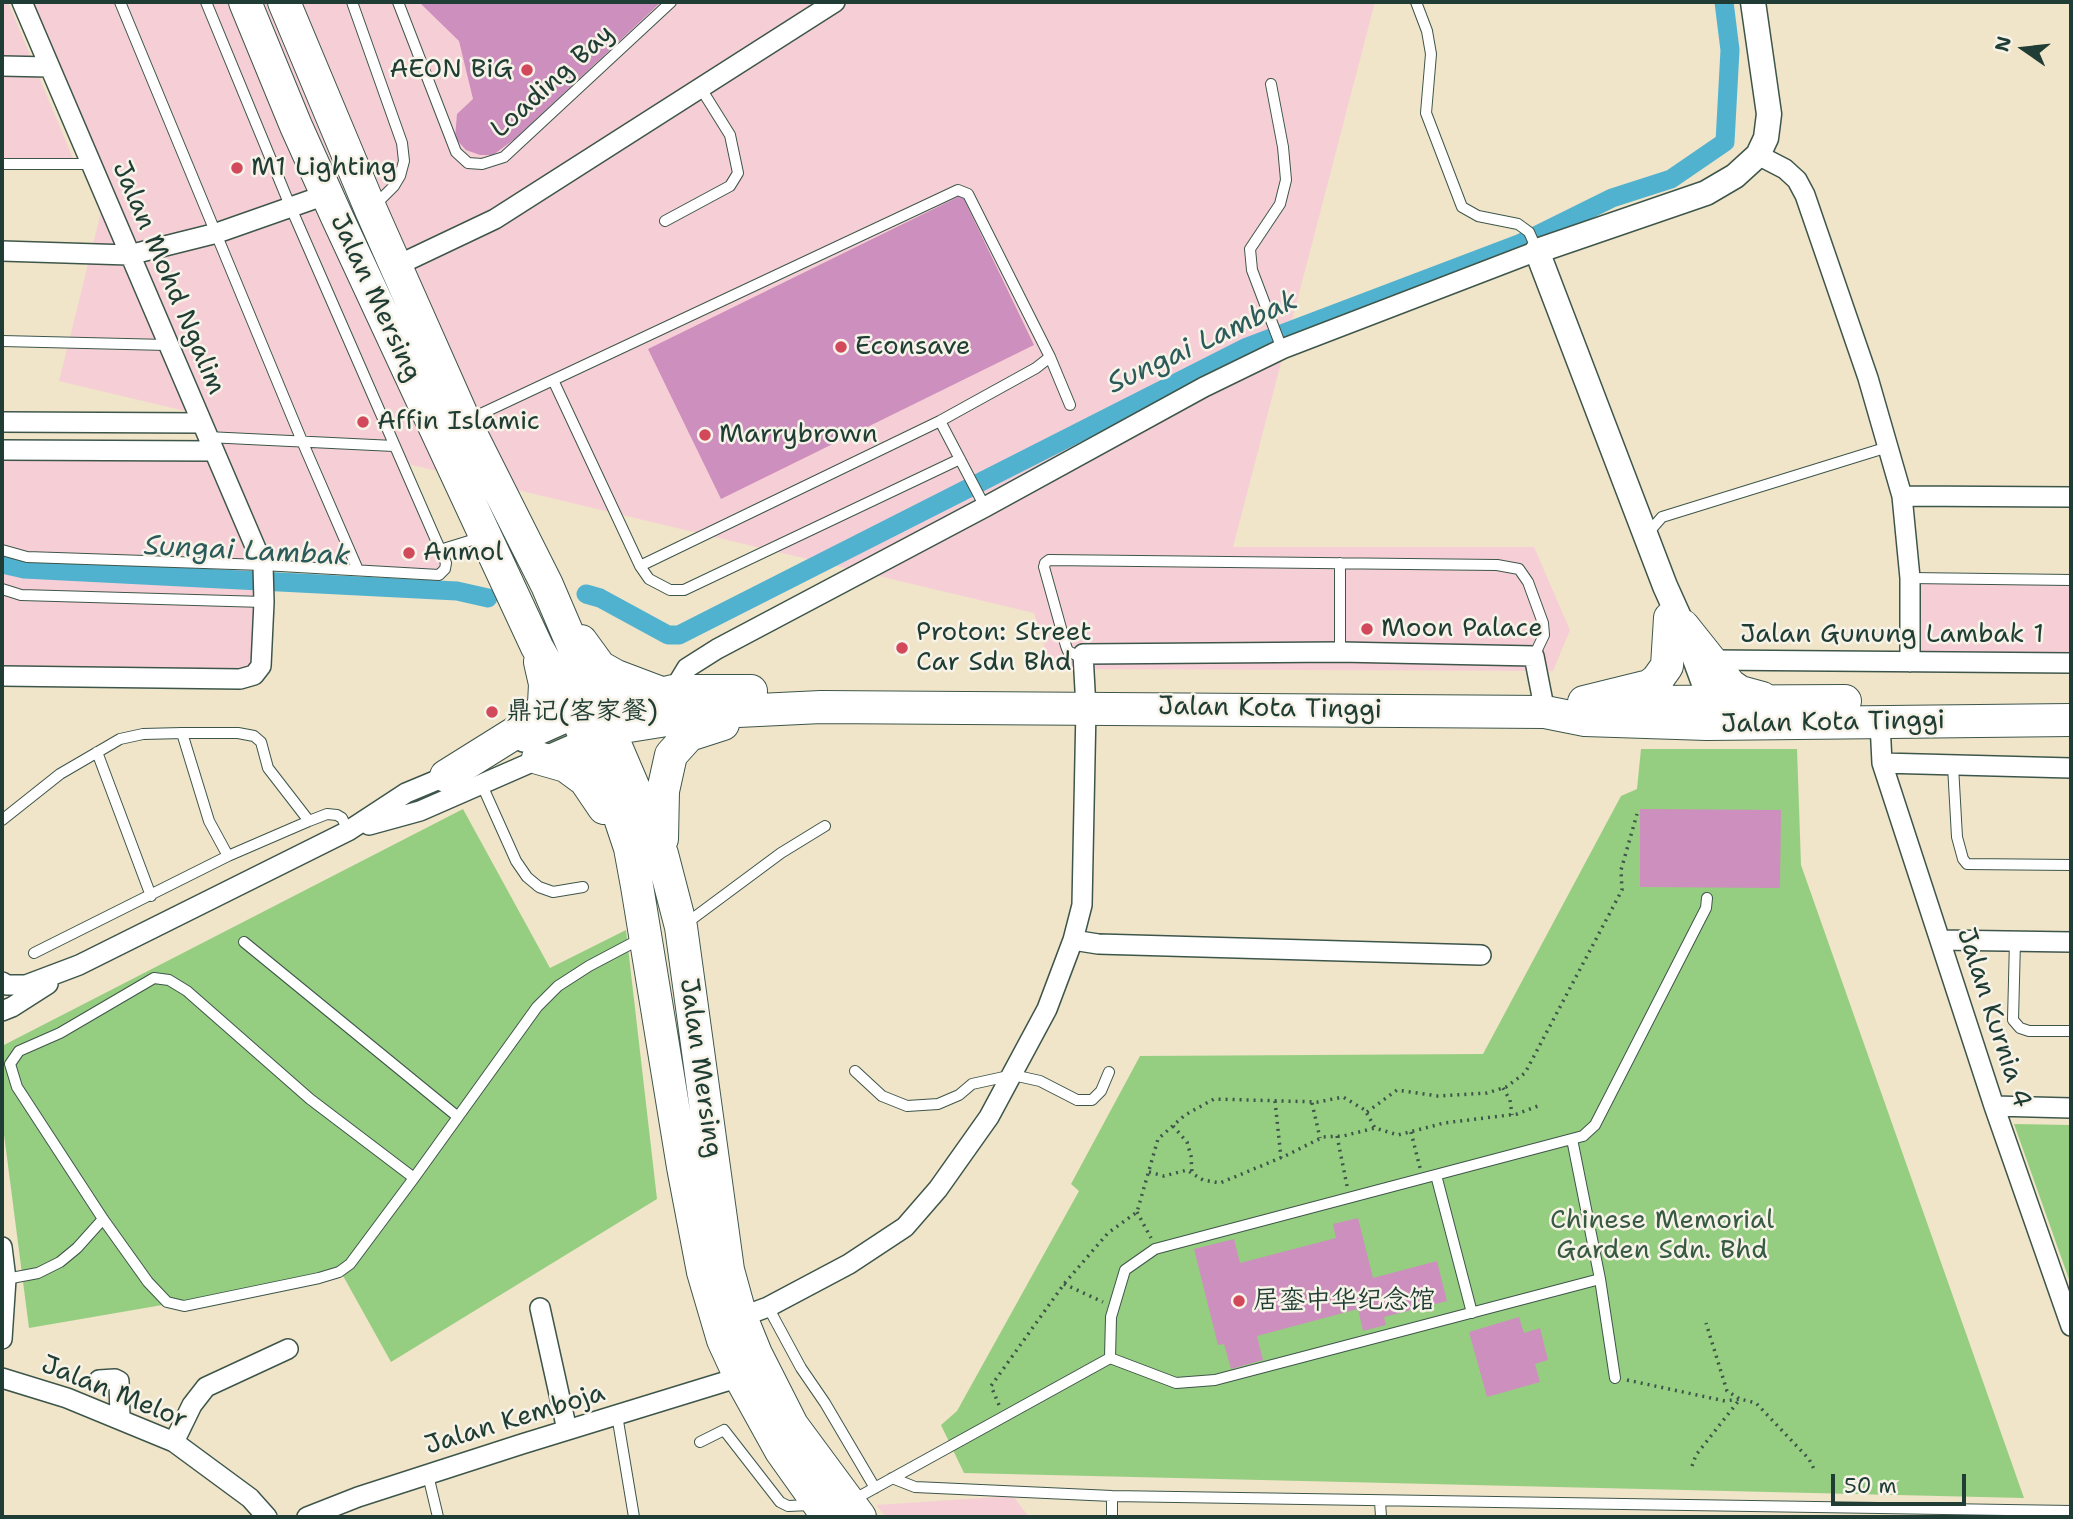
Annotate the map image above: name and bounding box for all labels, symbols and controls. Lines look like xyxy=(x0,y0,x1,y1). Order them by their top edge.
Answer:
north arrow xyxy=(1989,14,2059,84)
street label: Loading Bay xyxy=(485,19,621,145)
text: N xyxy=(1989,33,2017,54)
place label: AEON BiG xyxy=(389,54,513,86)
marker: AEON BiG xyxy=(519,62,535,78)
place label: M1 Lighting xyxy=(251,152,397,184)
street label: Jalan Mohd Ngalim xyxy=(105,157,231,399)
marker: M1 Lighting xyxy=(229,160,245,176)
street label: Jalan Mersing xyxy=(323,209,427,387)
water label: Sungai Lambak xyxy=(1102,284,1304,402)
place label: Econsave xyxy=(855,331,971,363)
marker: Econsave xyxy=(833,339,849,355)
place label: Affin Islamic xyxy=(377,406,540,438)
marker: Affin Islamic xyxy=(355,414,371,430)
place label: Marrybrown xyxy=(719,419,878,451)
marker: Marrybrown xyxy=(697,427,713,443)
water label: Sungai Lambak xyxy=(143,530,351,574)
place label: Anmol xyxy=(423,537,503,569)
marker: Anmol xyxy=(401,545,417,561)
place label: Moon Palace xyxy=(1381,613,1543,645)
place label: Proton: Street Car Sdn Bhd xyxy=(916,617,1091,678)
street label: Jalan Gunung Lambak 1 xyxy=(1740,619,2044,651)
marker: Moon Palace xyxy=(1359,621,1375,637)
marker: Proton: Street Car Sdn Bhd xyxy=(894,640,910,656)
street label: Jalan Kota Tinggi xyxy=(1158,691,1382,727)
place label: 鼎记(客家餐) xyxy=(506,696,658,728)
marker: 鼎记(客家餐) xyxy=(484,704,500,720)
street label: Jalan Kota Tinggi xyxy=(1721,705,1945,741)
street label: Jalan Kurnia 4 xyxy=(1949,924,2037,1112)
street label: Jalan Mersing xyxy=(672,976,728,1160)
park label: Chinese Memorial Garden Sdn. Bhd xyxy=(1550,1205,1774,1266)
place label: 居銮中华纪念馆 xyxy=(1253,1285,1435,1317)
marker: 居銮中华纪念馆 xyxy=(1231,1293,1247,1309)
street label: Jalan Melor xyxy=(36,1350,192,1436)
street label: Jalan Kemboja xyxy=(421,1378,609,1462)
scale bar xyxy=(1835,1460,1970,1504)
text: 50 m xyxy=(1844,1472,1897,1500)

